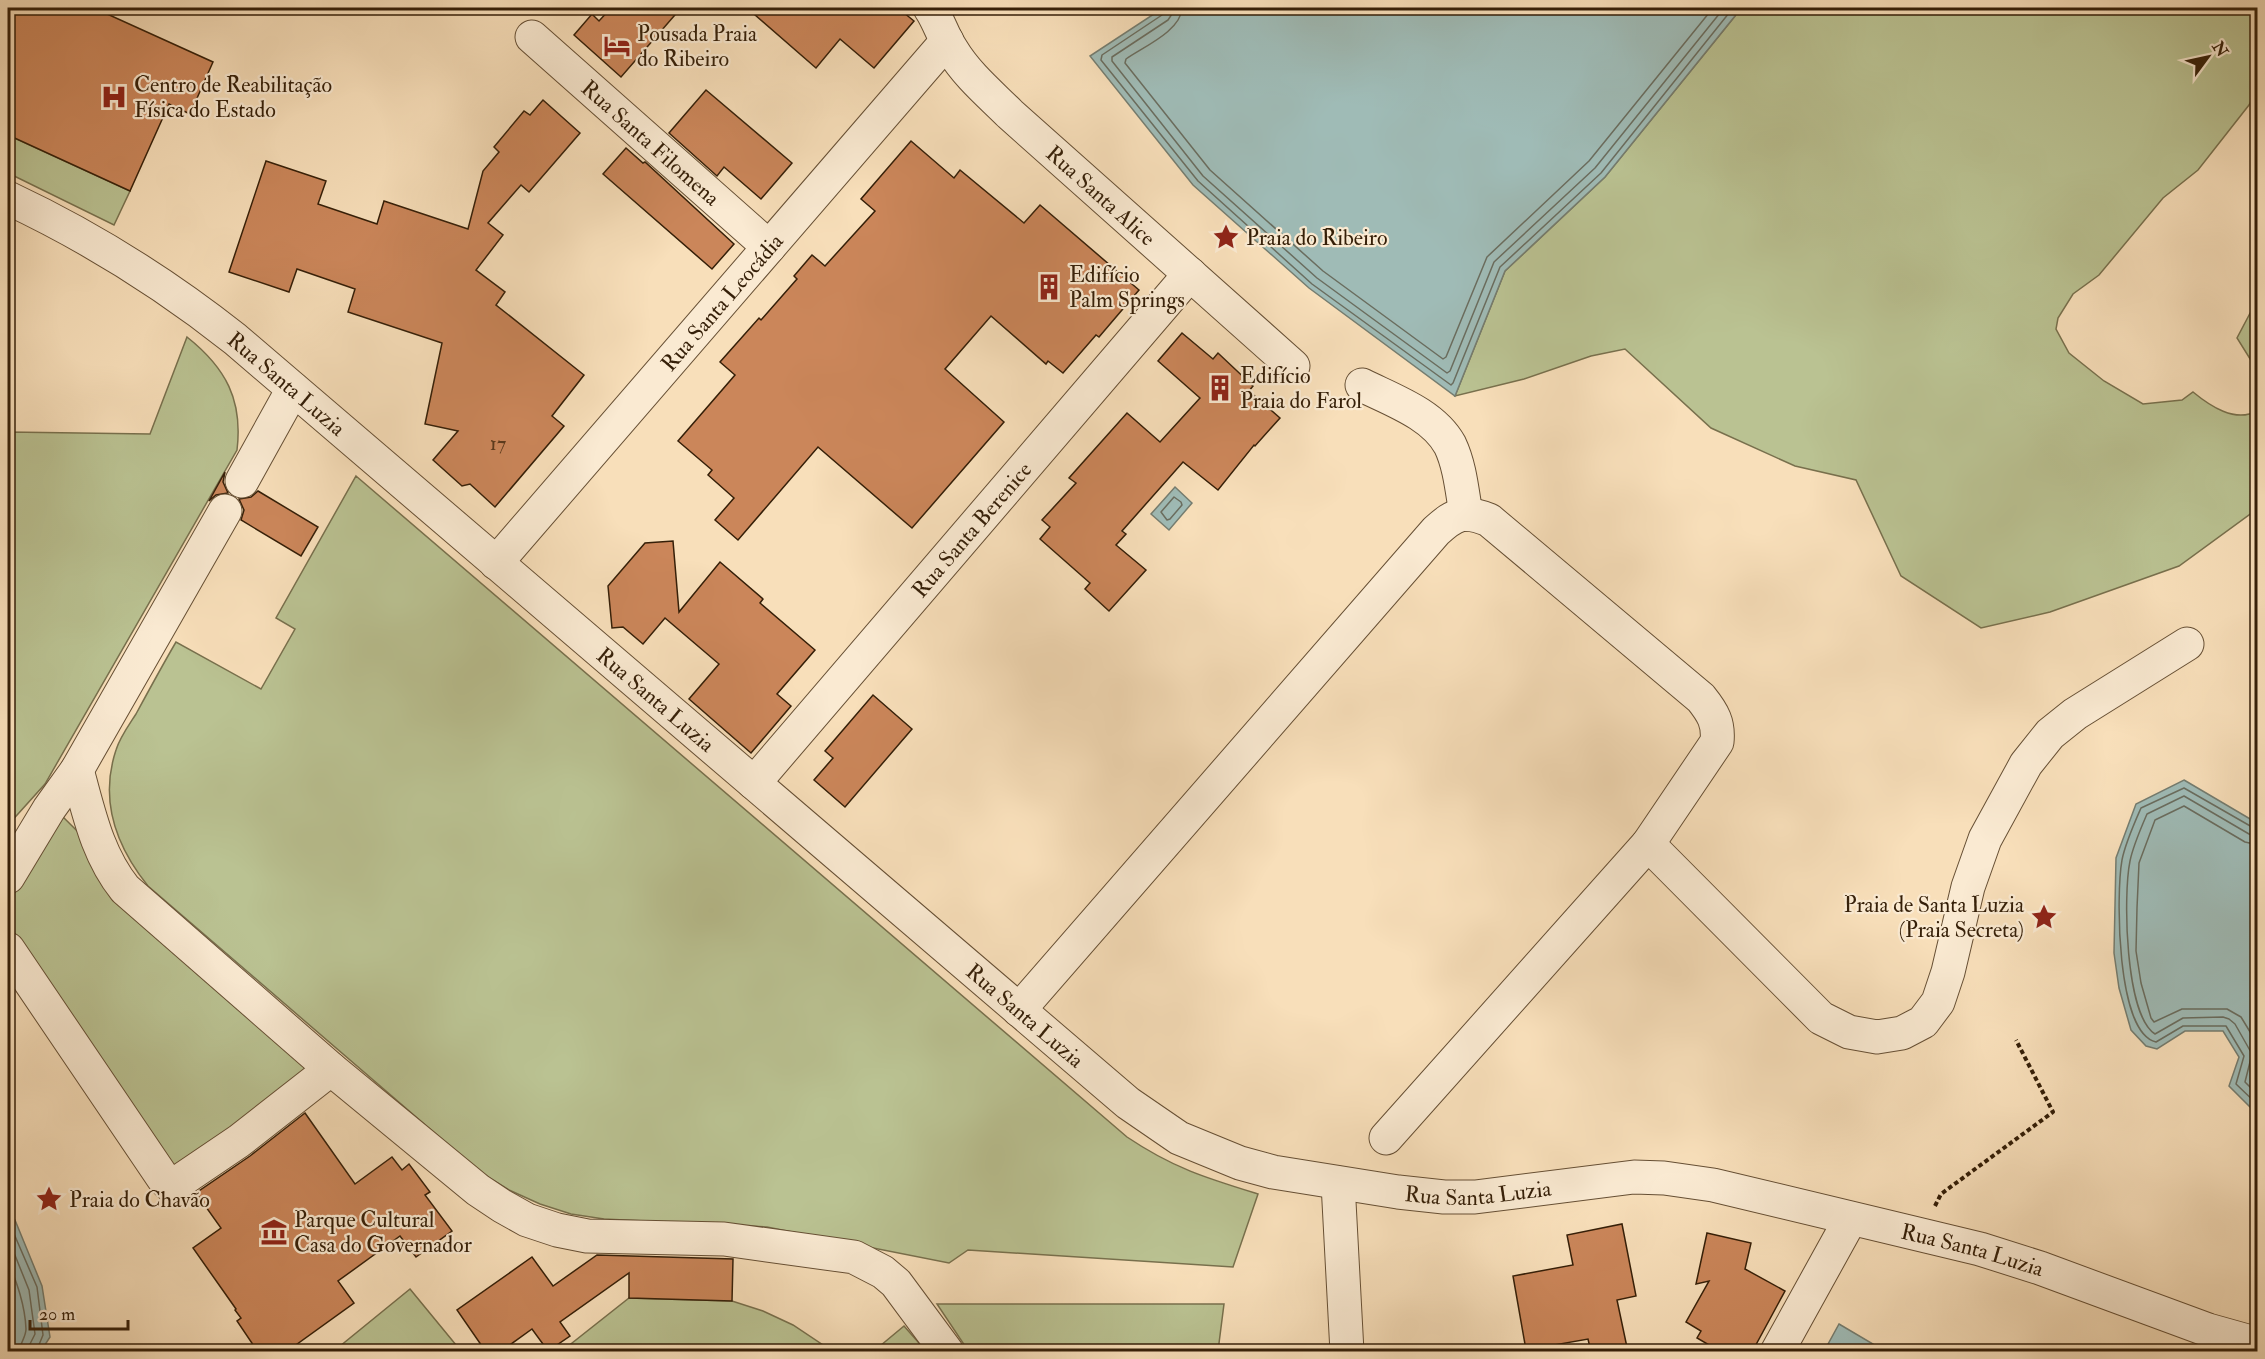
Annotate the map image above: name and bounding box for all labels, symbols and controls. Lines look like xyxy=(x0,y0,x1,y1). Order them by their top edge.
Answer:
place label: Pousada Praia do Ribeiro xyxy=(637,20,758,73)
north arrow xyxy=(2178,27,2238,87)
hotel icon: Pousada Praia do Ribeiro xyxy=(602,31,632,61)
text: N xyxy=(2207,37,2232,61)
place label: Centro de Reabilitação Física do Estado xyxy=(134,71,332,124)
street label: Rua Santa Filomena xyxy=(575,74,726,213)
hospital icon: Centro de Reabilitação Física do Estado xyxy=(99,82,129,112)
street label: Rua Santa Alice xyxy=(1040,140,1161,252)
place icon: Praia do Ribeiro xyxy=(1211,222,1241,252)
place label: Praia do Ribeiro xyxy=(1246,224,1388,252)
street label: Rua Santa Leocádia xyxy=(655,227,790,377)
place label: Edifício Palm Springs xyxy=(1069,261,1185,315)
building icon: Edifício Palm Springs xyxy=(1034,272,1064,302)
street label: Rua Santa Luzia xyxy=(221,326,352,443)
place label: Edifício Praia do Farol xyxy=(1240,362,1362,415)
building icon: Edifício Praia do Farol xyxy=(1205,373,1235,403)
house number: 17 xyxy=(490,431,506,456)
street label: Rua Santa Berenice xyxy=(906,456,1038,604)
street label: Rua Santa Luzia xyxy=(591,642,721,759)
place label: Praia de Santa Luzia (Praia Secreta) xyxy=(1844,891,2025,944)
place icon: Praia de Santa Luzia (Praia Secreta) xyxy=(2029,902,2059,932)
street label: Rua Santa Luzia xyxy=(960,958,1090,1075)
street label: Rua Santa Luzia xyxy=(1403,1174,1554,1212)
place icon: Praia do Chavão xyxy=(34,1184,64,1214)
place label: Praia do Chavão xyxy=(69,1186,210,1214)
place label: Parque Cultural Casa do Governador xyxy=(294,1206,473,1259)
museum icon: Parque Cultural Casa do Governador xyxy=(259,1217,289,1247)
street label: Rua Santa Luzia xyxy=(1898,1218,2048,1284)
scale bar xyxy=(30,1293,128,1331)
text: 20 m xyxy=(39,1303,75,1326)

